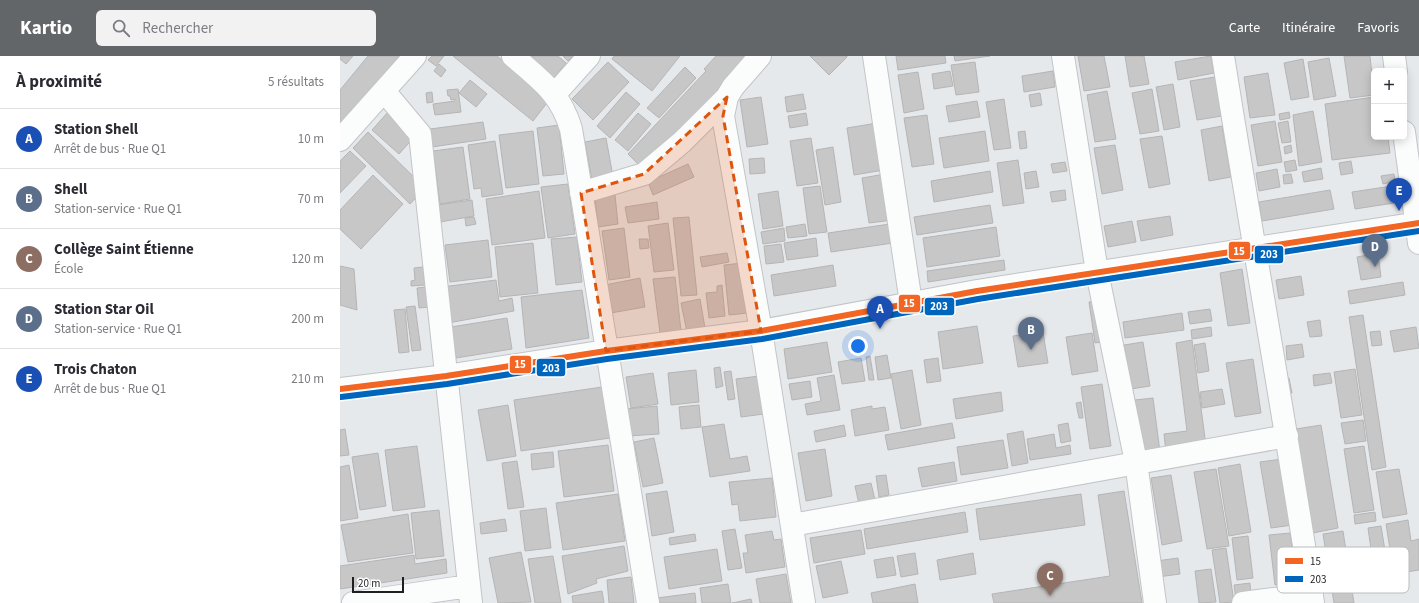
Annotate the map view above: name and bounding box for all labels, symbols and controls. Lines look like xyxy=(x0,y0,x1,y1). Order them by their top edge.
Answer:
search box xyxy=(96,10,376,46)
text: Kartio xyxy=(20,15,72,42)
icon: search xyxy=(110,17,132,39)
text: Rechercher xyxy=(142,18,213,39)
text: Carte xyxy=(1229,18,1260,38)
text: Itinéraire xyxy=(1282,18,1335,38)
text: Favoris xyxy=(1357,18,1399,38)
map controls xyxy=(1371,68,1407,140)
button: + xyxy=(1371,68,1407,104)
text: À proximité xyxy=(16,70,102,94)
text: 5 résultats xyxy=(268,73,324,91)
button: − xyxy=(1371,104,1407,140)
text: Station Shell xyxy=(54,119,138,140)
text: A xyxy=(25,130,33,148)
text: 10 m xyxy=(298,130,324,148)
text: Arrêt de bus · Rue Q1 xyxy=(54,140,166,158)
pin: E xyxy=(1386,178,1412,211)
text: Shell xyxy=(54,179,87,200)
text: B xyxy=(25,190,33,208)
text: 70 m xyxy=(298,190,324,208)
text: Station-service · Rue Q1 xyxy=(54,200,182,218)
pin: D xyxy=(1362,234,1388,267)
text: Collège Saint Étienne xyxy=(54,239,194,260)
line badge: 15 xyxy=(1228,241,1251,260)
text: 15 xyxy=(1233,244,1245,259)
line badge: 203 xyxy=(1254,245,1284,264)
text: 203 xyxy=(1260,247,1278,262)
text: C xyxy=(25,250,33,268)
text: 120 m xyxy=(291,250,324,268)
text: École xyxy=(54,260,83,278)
line badge: 15 xyxy=(898,294,921,313)
pin: A xyxy=(867,296,893,329)
text: 15 xyxy=(903,296,915,311)
line badge: 203 xyxy=(924,297,955,316)
text: Station Star Oil xyxy=(54,299,154,320)
text: 203 xyxy=(930,299,948,314)
text: D xyxy=(25,310,33,328)
text: 200 m xyxy=(291,310,324,328)
pin: B xyxy=(1018,317,1044,350)
text: Station-service · Rue Q1 xyxy=(54,320,182,338)
your location xyxy=(848,336,868,356)
line badge: 15 xyxy=(509,355,532,374)
text: 15 xyxy=(514,357,526,372)
line badge: 203 xyxy=(536,358,566,377)
text: Trois Chaton xyxy=(54,359,137,380)
text: 203 xyxy=(542,361,560,376)
text: E xyxy=(25,370,33,388)
text: 210 m xyxy=(291,370,324,388)
text: Arrêt de bus · Rue Q1 xyxy=(54,380,166,398)
legend xyxy=(1277,547,1409,593)
text: 15 xyxy=(1310,554,1321,569)
pin: C xyxy=(1037,563,1063,596)
text: 203 xyxy=(1310,572,1326,587)
scale bar xyxy=(352,575,404,594)
text: 20 m xyxy=(358,576,380,591)

